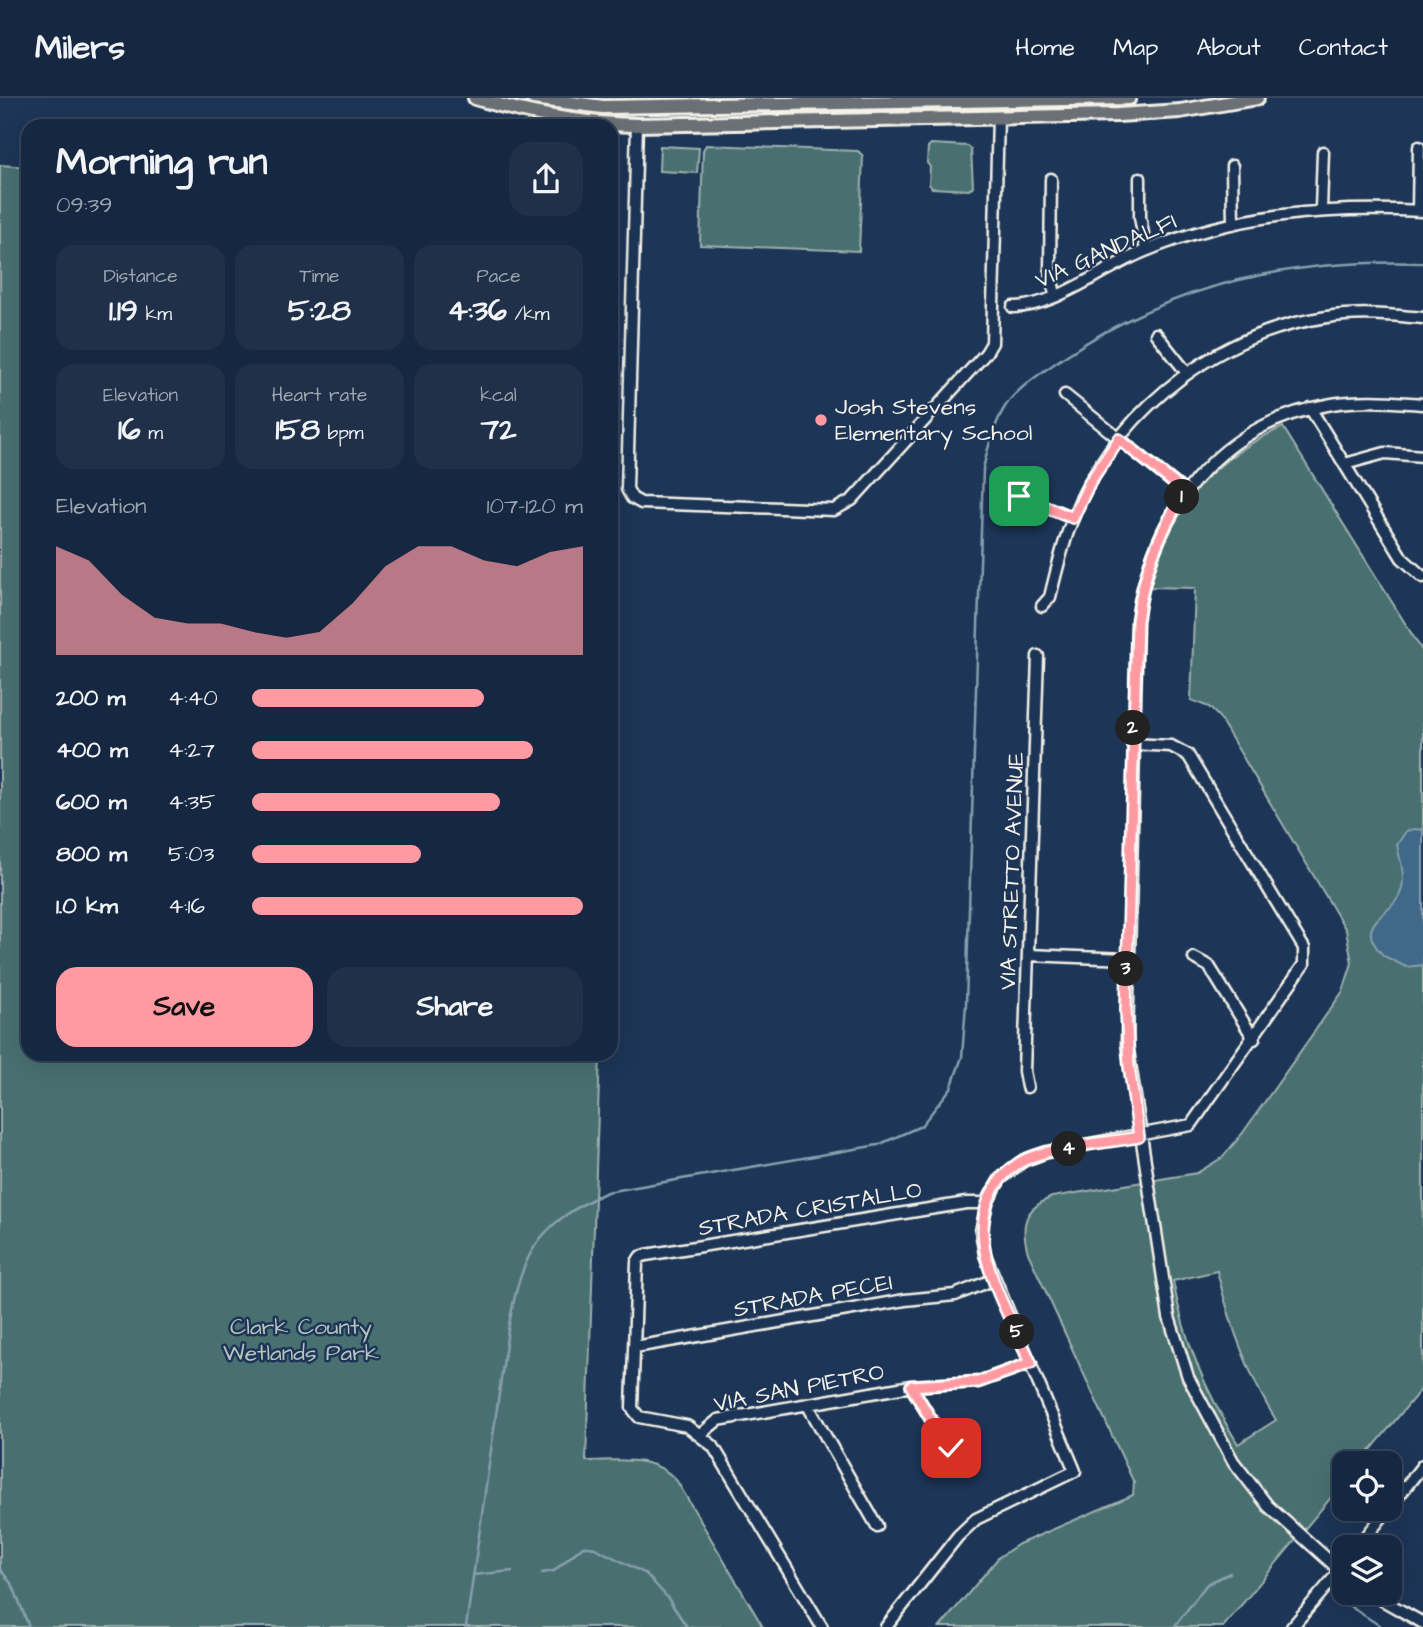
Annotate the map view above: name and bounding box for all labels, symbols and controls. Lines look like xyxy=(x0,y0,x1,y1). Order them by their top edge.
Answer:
text: Milers xyxy=(35,25,125,71)
text: Home xyxy=(1015,31,1075,65)
text: Map xyxy=(1113,31,1158,65)
text: About xyxy=(1196,31,1261,65)
text: Contact xyxy=(1299,31,1388,65)
text: Morning run xyxy=(56,137,268,189)
button: share xyxy=(509,142,583,216)
text: 09:39 xyxy=(56,189,112,221)
street label: VIA GANDALFI xyxy=(1030,205,1182,297)
text: Distance xyxy=(104,263,177,290)
text: Time xyxy=(300,263,339,290)
text: Pace xyxy=(476,263,521,290)
text: 1.19 xyxy=(109,290,138,332)
text: 5:28 xyxy=(288,290,351,332)
text: 4:36 xyxy=(447,290,507,332)
text: km xyxy=(138,301,172,328)
text: /km xyxy=(507,301,550,328)
text: Elevation xyxy=(103,382,178,409)
text: Heart rate xyxy=(272,382,367,409)
text: kcal xyxy=(480,382,517,409)
place label: Josh Stevens Elementary School xyxy=(835,391,1032,450)
text: 16 xyxy=(118,409,141,451)
text: 158 xyxy=(275,409,320,451)
text: 72 xyxy=(481,409,516,451)
marker: Josh Stevens Elementary School xyxy=(813,412,829,428)
text: m xyxy=(141,420,163,447)
text: bpm xyxy=(320,420,364,447)
pin xyxy=(989,466,1049,526)
icon: arrive xyxy=(1000,477,1038,515)
pin: 1 xyxy=(1164,480,1200,514)
text: 1 xyxy=(1180,483,1183,510)
text: Elevation xyxy=(56,490,147,522)
text: 107–120 m xyxy=(487,490,583,522)
text: 200 m xyxy=(56,682,125,714)
text: 4:40 xyxy=(168,682,218,714)
pin: 2 xyxy=(1116,710,1150,746)
text: 2 xyxy=(1127,714,1138,741)
text: 400 m xyxy=(56,734,128,766)
text: 4:27 xyxy=(168,734,215,766)
street label: VIA STRETTO AVENUE xyxy=(992,751,1032,990)
text: 600 m xyxy=(56,786,127,818)
text: 4:35 xyxy=(168,786,215,818)
text: 800 m xyxy=(56,838,127,870)
text: 5:03 xyxy=(168,838,214,870)
text: 1.0 km xyxy=(56,890,118,922)
text: 4:16 xyxy=(168,890,205,922)
pin: 3 xyxy=(1108,952,1144,986)
text: 3 xyxy=(1121,955,1130,982)
button: Save xyxy=(56,967,313,1047)
button: Share xyxy=(327,967,583,1047)
pin: 4 xyxy=(1052,1132,1086,1166)
text: 4 xyxy=(1062,1135,1075,1162)
street label: STRADA CRISTALLO xyxy=(696,1174,924,1244)
street label: STRADA PECEI xyxy=(731,1266,895,1326)
park label: Clark County Wetlands Park xyxy=(223,1311,379,1369)
pin: 5 xyxy=(1000,1314,1034,1350)
text: 5 xyxy=(1010,1318,1023,1345)
street label: VIA SAN PIETRO xyxy=(711,1356,887,1420)
pin xyxy=(921,1418,981,1478)
icon: check xyxy=(932,1429,970,1467)
map controls xyxy=(1332,1451,1402,1605)
button: locate xyxy=(1332,1451,1402,1521)
button: layers xyxy=(1332,1535,1402,1605)

